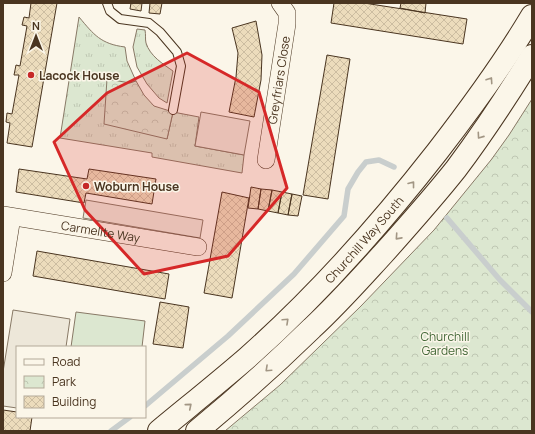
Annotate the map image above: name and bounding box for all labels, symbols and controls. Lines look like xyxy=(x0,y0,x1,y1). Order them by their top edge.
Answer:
north arrow xyxy=(16,16,56,56)
text: N xyxy=(32,18,40,33)
street label: Greyfriars Close xyxy=(263,35,294,125)
place label: Lacock House xyxy=(39,67,120,84)
marker: Lacock House xyxy=(26,70,36,80)
one-way arrow xyxy=(485,77,493,84)
one-way arrow xyxy=(478,131,485,138)
place label: Woburn House xyxy=(94,178,179,195)
marker: Woburn House xyxy=(81,181,91,191)
one-way arrow xyxy=(408,181,415,188)
street label: Churchill Way South xyxy=(321,192,407,287)
street label: Carmelite Way xyxy=(60,216,142,246)
one-way arrow xyxy=(396,232,403,240)
one-way arrow xyxy=(282,318,289,325)
park label: Churchill Gardens xyxy=(420,328,470,359)
legend xyxy=(16,346,146,418)
text: Road xyxy=(52,353,80,370)
one-way arrow xyxy=(265,365,273,372)
text: Park xyxy=(52,373,77,390)
text: Building xyxy=(52,393,96,410)
one-way arrow xyxy=(184,404,191,411)

